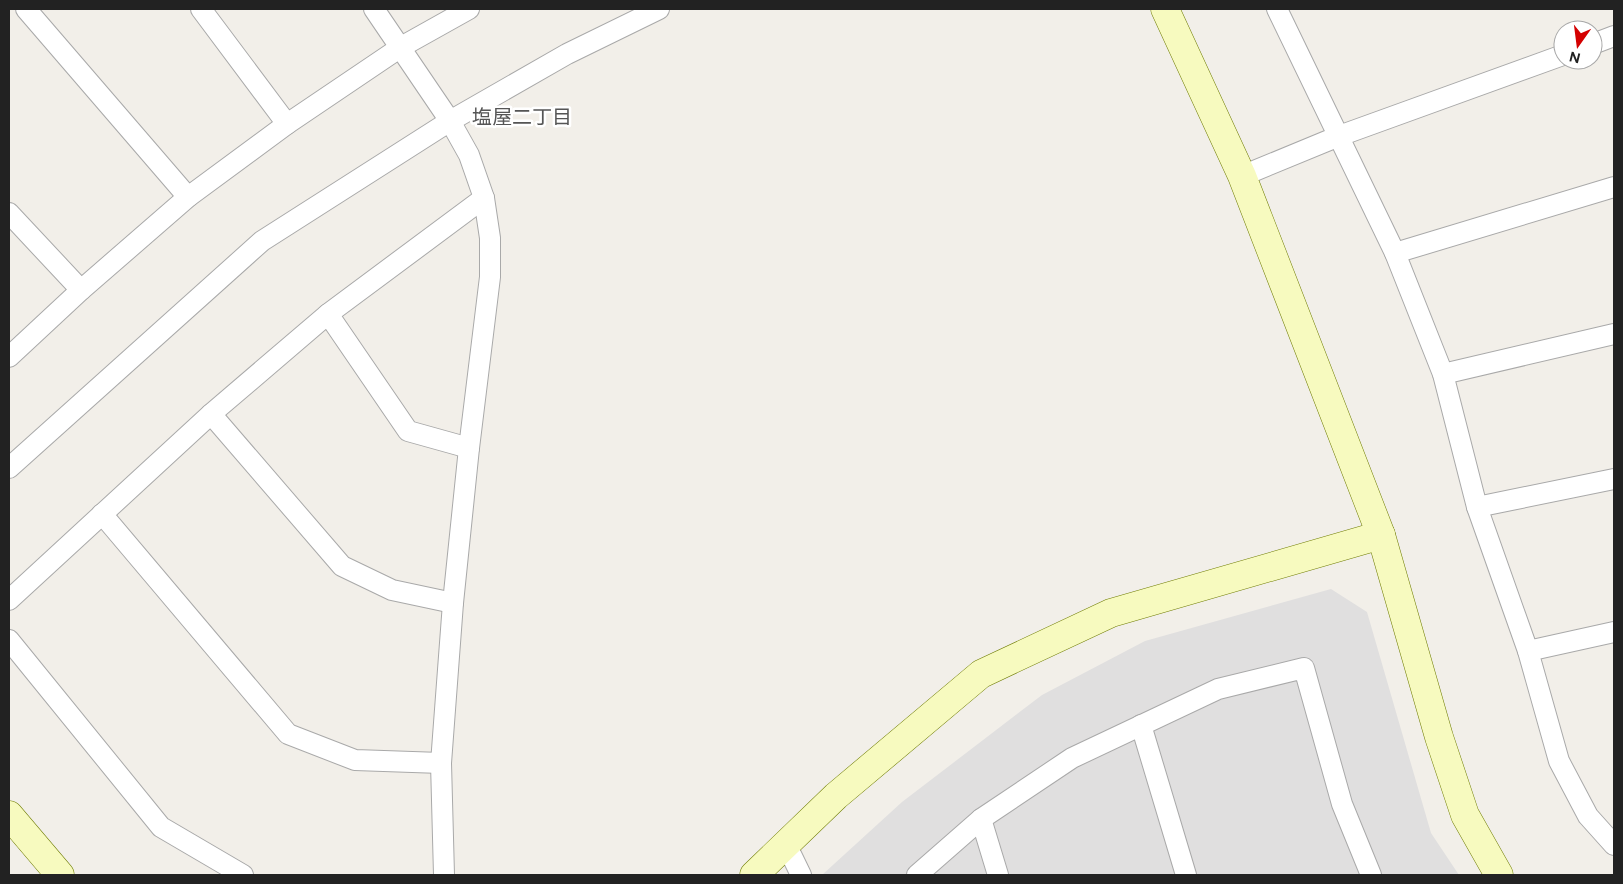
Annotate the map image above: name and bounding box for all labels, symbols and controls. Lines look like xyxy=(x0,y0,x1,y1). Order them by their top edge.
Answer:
north arrow xyxy=(1553,20,1603,70)
text: N xyxy=(1568,48,1582,67)
district label: 塩屋二丁目 xyxy=(472,105,572,129)

